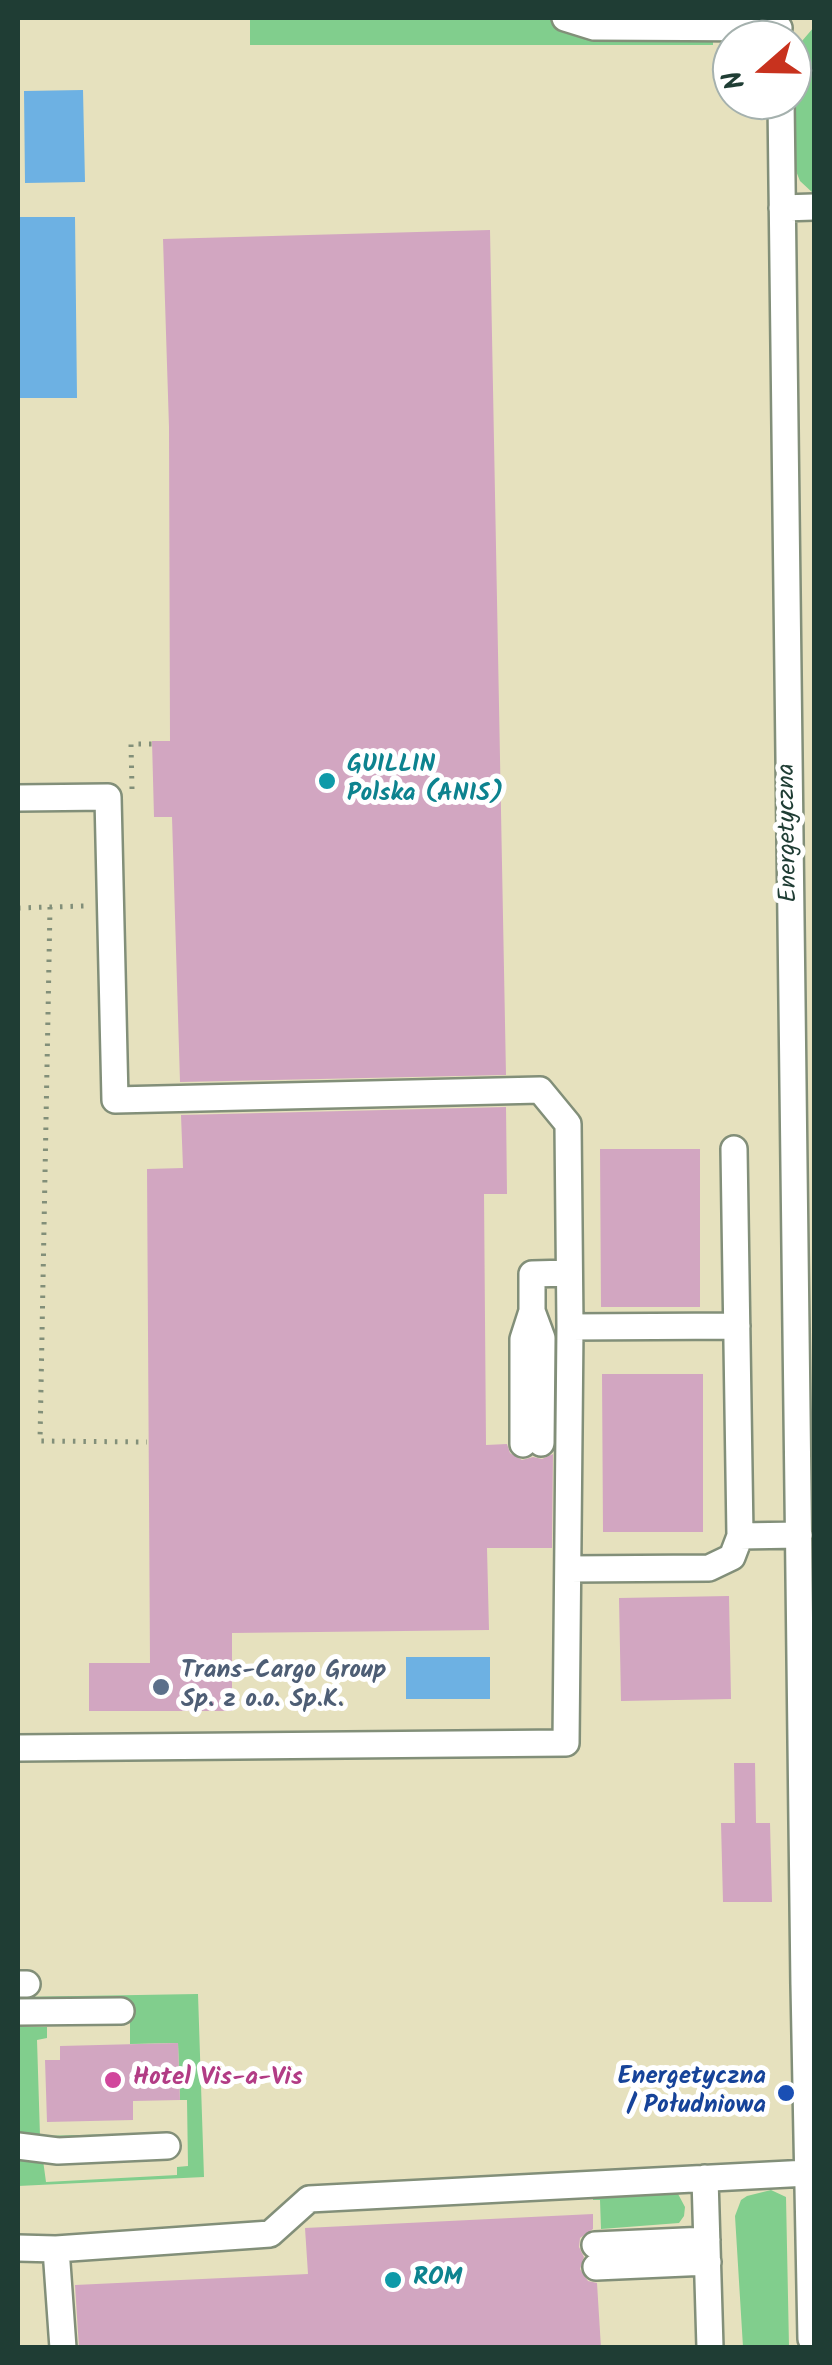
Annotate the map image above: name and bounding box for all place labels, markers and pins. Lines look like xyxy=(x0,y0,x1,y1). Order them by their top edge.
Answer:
place label: GUILLIN Polska (ANIS) xyxy=(347,752,503,811)
marker: GUILLIN Polska (ANIS) xyxy=(316,770,338,792)
place label: Trans-Cargo Group Sp. z o.o. Sp.K. xyxy=(181,1658,386,1717)
marker: Trans-Cargo Group Sp. z o.o. Sp.K. xyxy=(150,1676,172,1698)
place label: Energetyczna / Południowa xyxy=(618,2064,766,2123)
place label: Hotel Vis-a-Vis xyxy=(133,2065,303,2095)
marker: Hotel Vis-a-Vis xyxy=(102,2069,124,2091)
marker: Energetyczna / Południowa xyxy=(775,2082,797,2104)
place label: ROM xyxy=(413,2265,462,2295)
marker: ROM xyxy=(382,2269,404,2291)

